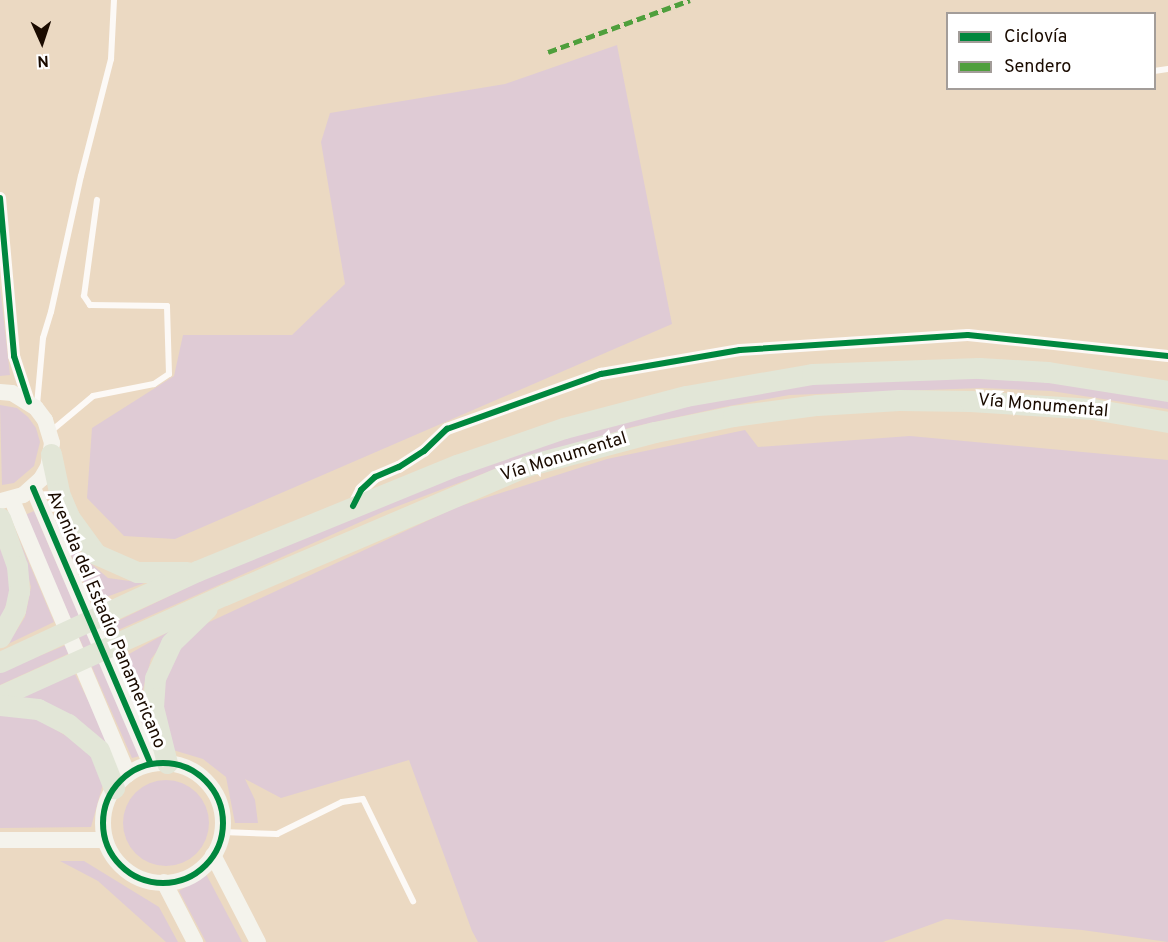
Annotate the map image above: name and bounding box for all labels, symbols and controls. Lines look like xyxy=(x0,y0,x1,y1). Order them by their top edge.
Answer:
north arrow xyxy=(12,12,72,72)
legend xyxy=(946,12,1156,90)
text: Ciclovía xyxy=(1004,26,1067,49)
text: N xyxy=(37,50,49,70)
text: Sendero xyxy=(1004,56,1071,79)
street label: Vía Monumental xyxy=(977,391,1109,423)
street label: Vía Monumental xyxy=(498,429,630,487)
street label: Avenida del Estadio Panamericano xyxy=(41,488,169,752)

